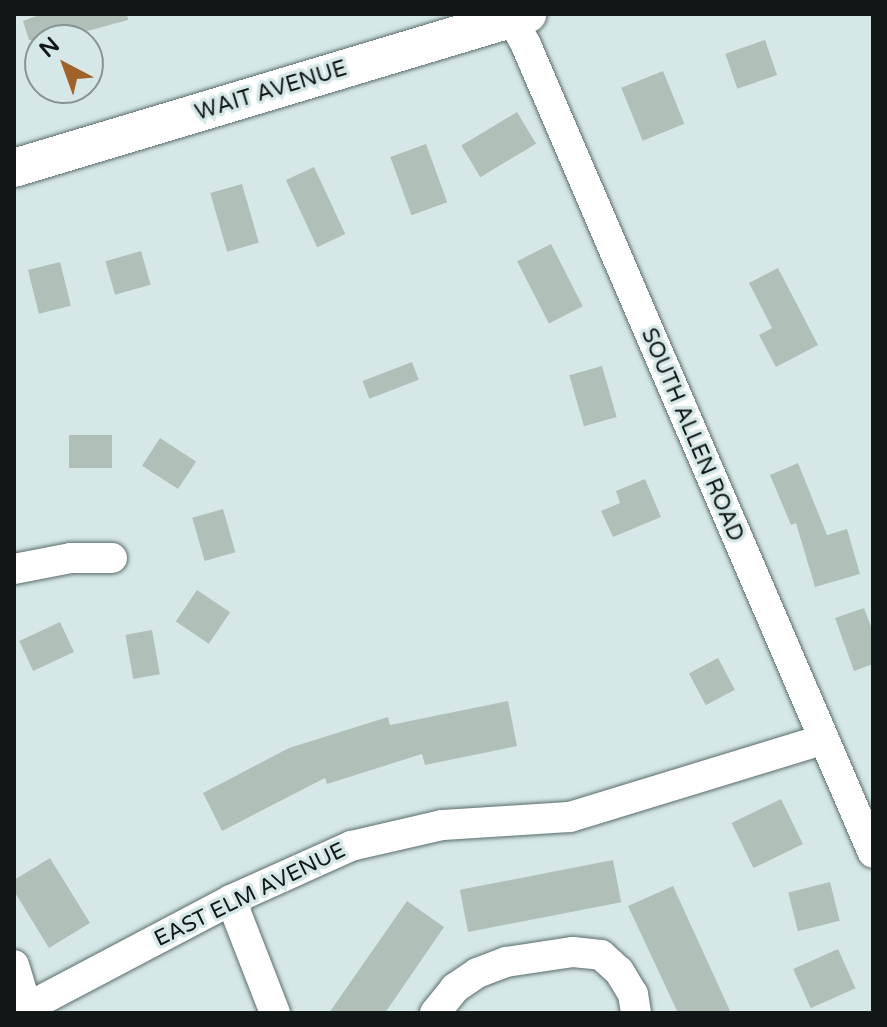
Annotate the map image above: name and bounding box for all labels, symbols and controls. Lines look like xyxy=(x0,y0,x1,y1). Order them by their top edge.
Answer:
north arrow xyxy=(24,24,104,104)
text: N xyxy=(34,32,65,63)
street label: WAIT AVENUE xyxy=(192,55,350,127)
street label: SOUTH ALLEN ROAD xyxy=(635,324,749,546)
street label: EAST ELM AVENUE xyxy=(150,837,350,953)

